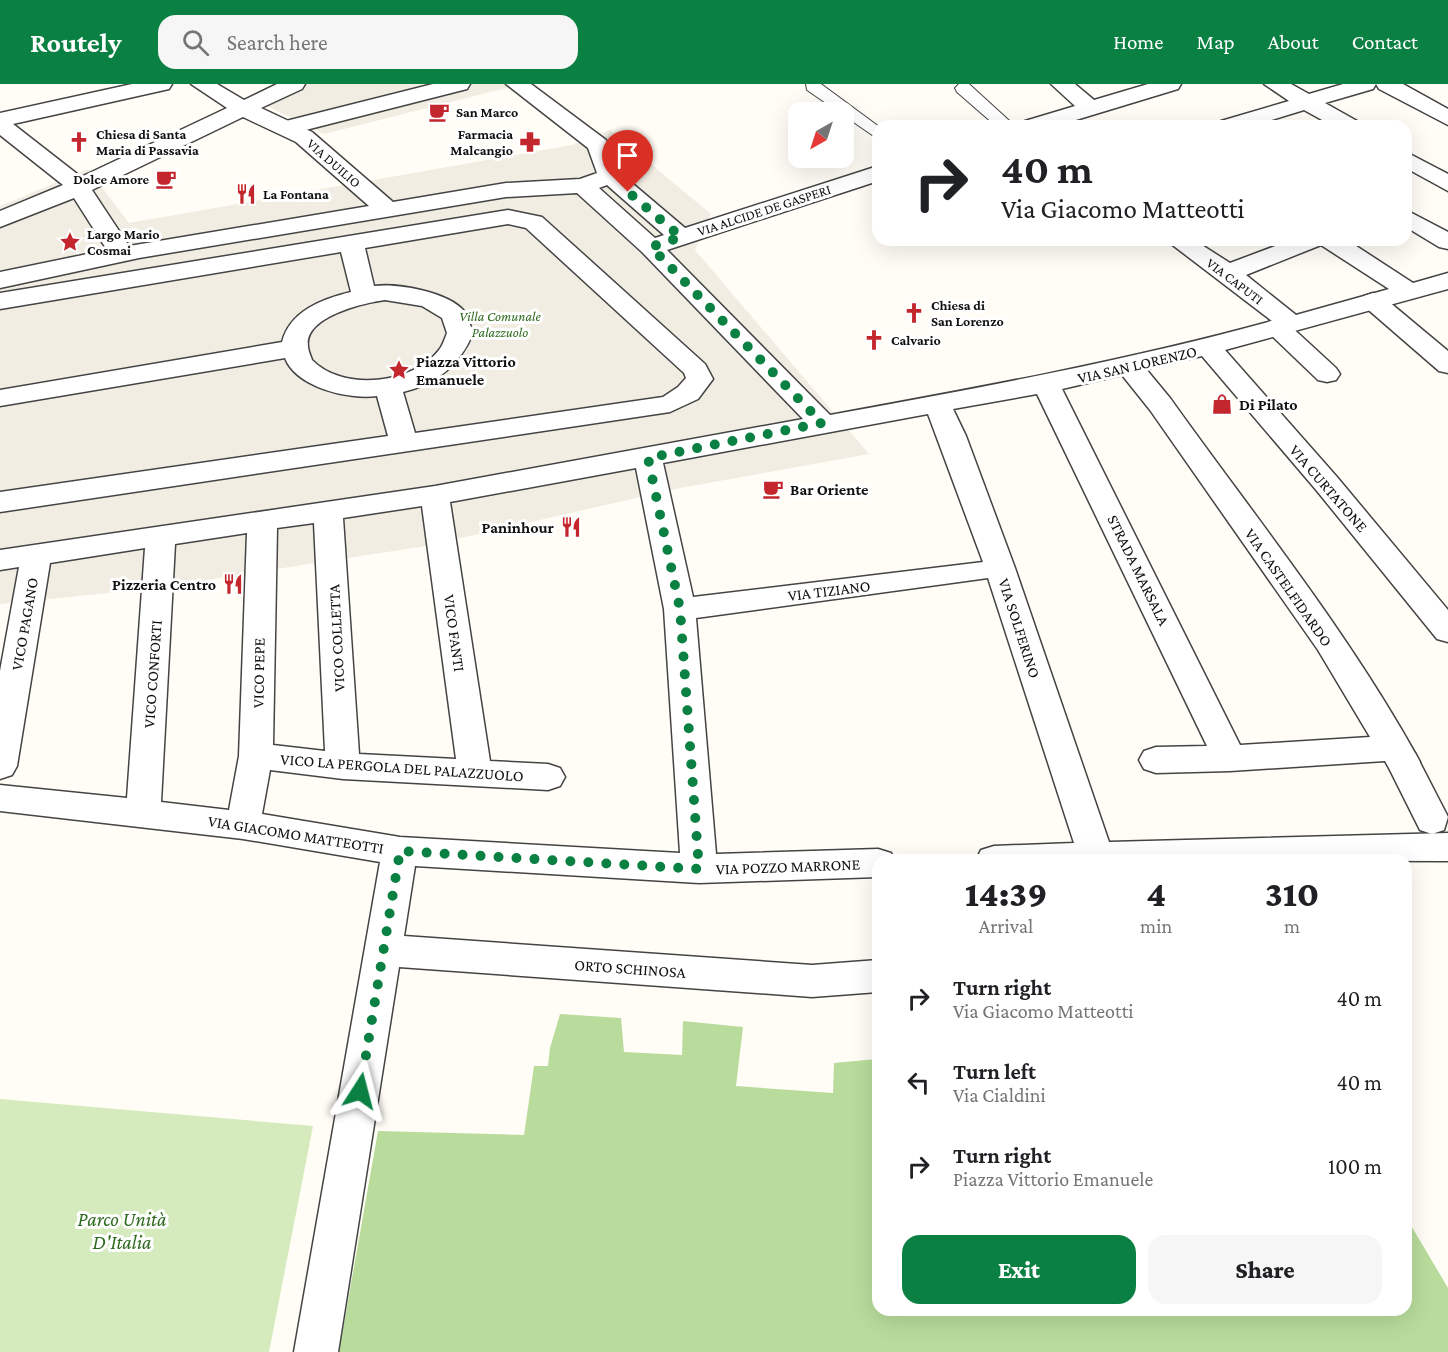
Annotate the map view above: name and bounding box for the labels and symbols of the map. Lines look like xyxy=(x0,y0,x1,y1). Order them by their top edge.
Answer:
cafe icon: San Marco xyxy=(427,100,451,124)
north arrow xyxy=(788,102,854,168)
place label: San Marco xyxy=(456,104,518,120)
place label: Chiesa di Santa Maria di Passavia xyxy=(96,126,199,158)
place label: Farmacia Malcangio xyxy=(450,126,513,158)
church icon: Chiesa di Santa Maria di Passavia xyxy=(67,130,91,154)
pharmacy icon: Farmacia Malcangio xyxy=(518,130,542,154)
pin xyxy=(602,130,653,192)
street label: VIA DUILIO xyxy=(304,135,364,191)
cafe icon: Dolce Amore xyxy=(154,167,178,191)
place label: Dolce Amore xyxy=(73,171,149,187)
street label: VIA ALCIDE DE GASPERI xyxy=(695,181,833,239)
restaurant icon: La Fontana xyxy=(234,182,258,206)
place label: La Fontana xyxy=(263,186,329,202)
place label: Largo Mario Cosmai xyxy=(87,226,160,258)
place icon: Largo Mario Cosmai xyxy=(58,230,82,254)
street label: VIA CAPUTI xyxy=(1203,254,1267,308)
place label: Chiesa di San Lorenzo xyxy=(931,297,1004,329)
church icon: Chiesa di San Lorenzo xyxy=(902,301,926,325)
park label: Villa Comunale Palazzuolo xyxy=(459,308,541,340)
church icon: Calvario xyxy=(862,328,886,352)
place label: Calvario xyxy=(891,332,941,348)
street label: VIA SAN LORENZO xyxy=(1076,343,1198,386)
place label: Piazza Vittorio Emanuele xyxy=(416,353,516,388)
place icon: Piazza Vittorio Emanuele xyxy=(387,358,411,382)
shop icon: Di Pilato xyxy=(1210,392,1234,416)
place label: Di Pilato xyxy=(1239,396,1298,413)
street label: VIA CURTATONE xyxy=(1286,441,1371,535)
cafe icon: Bar Oriente xyxy=(761,477,785,501)
place label: Bar Oriente xyxy=(790,481,869,498)
street label: STRADA MARSALA xyxy=(1104,512,1173,629)
restaurant icon: Paninhour xyxy=(559,515,583,539)
place label: Paninhour xyxy=(482,519,555,536)
street label: VIA CASTELFIDARDO xyxy=(1242,525,1336,649)
restaurant icon: Pizzeria Centro xyxy=(221,572,245,596)
street label: VICO PAGANO xyxy=(8,576,41,672)
place label: Pizzeria Centro xyxy=(112,576,216,593)
street label: VIA SOLFERINO xyxy=(995,576,1044,680)
street label: VIA TIZIANO xyxy=(787,577,871,604)
street label: VICO COLLETTA xyxy=(325,583,348,692)
street label: VICO FANTI xyxy=(441,593,468,673)
street label: VICO CONFORTI xyxy=(140,619,165,729)
street label: VICO PEPE xyxy=(249,637,268,708)
street label: VICO LA PERGOLA DEL PALAZZUOLO xyxy=(280,751,524,784)
street label: VIA GIACOMO MATTEOTTI xyxy=(207,812,385,857)
street label: VIA POZZO MARRONE xyxy=(715,855,861,878)
street label: ORTO SCHINOSA xyxy=(574,956,687,981)
position arrow xyxy=(328,1059,392,1123)
park label: Parco Unità D'Italia xyxy=(78,1208,166,1253)

